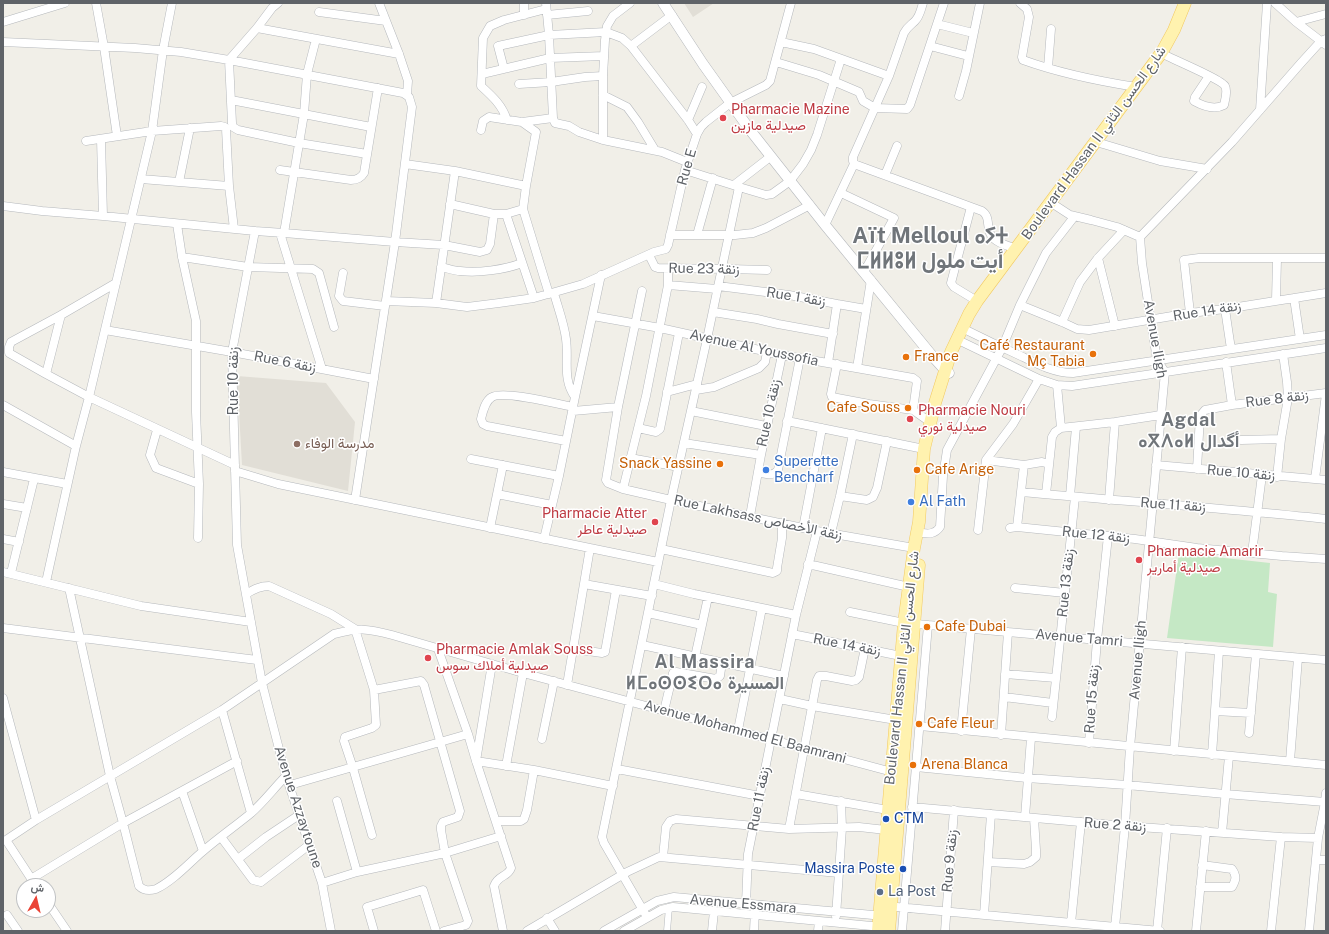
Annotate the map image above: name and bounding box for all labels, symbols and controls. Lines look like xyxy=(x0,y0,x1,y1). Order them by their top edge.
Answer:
street label: Boulevard Hassan II شارع الحسن الثاني xyxy=(1018,43,1170,243)
place label: Pharmacie Mazine صيدلية مازين xyxy=(731,102,850,134)
marker: Pharmacie Mazine صيدلية مازين xyxy=(718,113,728,123)
street label: Rue E xyxy=(674,147,700,187)
district label: Aït Melloul ⴰⵢⵜ ⵎⵍⵍⵓⵍ أيت ملول xyxy=(852,223,1008,274)
street label: Rue 23 زنقة xyxy=(668,260,740,278)
street label: Rue 1 زنقة xyxy=(765,284,827,310)
street label: Rue 14 زنقة xyxy=(1172,297,1242,325)
street label: Avenue Iligh xyxy=(1140,298,1170,380)
street label: Avenue Al Youssofia xyxy=(688,326,820,370)
place label: Café Restaurant Mç Tabia xyxy=(980,338,1085,370)
street label: Rue 10 زنقة xyxy=(226,347,242,415)
street label: Rue 6 زنقة xyxy=(252,348,318,376)
place label: France xyxy=(914,349,959,365)
marker: Café Restaurant Mç Tabia xyxy=(1088,349,1098,359)
marker: France xyxy=(901,352,911,362)
street label: Rue 10 زنقة xyxy=(754,378,784,448)
street label: Rue 8 زنقة xyxy=(1245,387,1309,411)
place label: Cafe Souss xyxy=(827,400,900,416)
marker: Cafe Souss xyxy=(903,403,913,413)
place label: Pharmacie Nouri صيدلية نوري xyxy=(918,403,1026,436)
district label: Agdal ⴰⴳⴷⴰⵍ أگدال xyxy=(1141,409,1237,452)
marker: Pharmacie Nouri صيدلية نوري xyxy=(905,414,915,424)
place label: مدرسة الوفاء xyxy=(305,436,375,452)
marker: مدرسة الوفاء xyxy=(292,439,302,449)
place label: Superette Bencharf xyxy=(774,454,839,486)
place label: Snack Yassine xyxy=(619,456,712,472)
marker: Snack Yassine xyxy=(715,459,725,469)
place label: Cafe Arige xyxy=(925,462,994,478)
street label: Rue 10 زنقة xyxy=(1206,462,1276,484)
marker: Superette Bencharf xyxy=(761,465,771,475)
marker: Cafe Arige xyxy=(912,465,922,475)
street label: Rue Lakhsass زنقة الأخصاص xyxy=(672,492,844,544)
place label: Al Fath xyxy=(919,494,966,510)
street label: Rue 11 زنقة xyxy=(1140,494,1206,516)
marker: Al Fath xyxy=(906,497,916,507)
place label: Pharmacie Atter صيدلية عاطر xyxy=(542,506,647,538)
marker: Pharmacie Atter صيدلية عاطر xyxy=(650,517,660,527)
street label: Rue 12 زنقة xyxy=(1061,523,1131,547)
place label: Pharmacie Amarir صيدلية أمارير xyxy=(1147,544,1264,576)
street label: Rue 13 زنقة xyxy=(1054,548,1078,618)
street label: Boulevard Hassan II شارع الحسن الثاني xyxy=(881,550,923,786)
marker: Pharmacie Amarir صيدلية أمارير xyxy=(1134,555,1144,565)
place label: Cafe Dubai xyxy=(935,619,1006,635)
street label: Avenue Iligh xyxy=(1126,619,1150,701)
marker: Cafe Dubai xyxy=(922,622,932,632)
street label: Avenue Tamri xyxy=(1035,626,1123,650)
street label: Rue 14 زنقة xyxy=(812,630,882,660)
place label: Pharmacie Amlak Souss صيدلية أملاك سوس xyxy=(436,642,593,674)
district label: Al Massira ⵍⵎⴰⵙⵙⵉⵔⴰ المسيرة xyxy=(630,651,780,694)
marker: Pharmacie Amlak Souss صيدلية أملاك سوس xyxy=(423,653,433,663)
street label: Rue 15 زنقة xyxy=(1081,664,1103,734)
street label: Avenue Mohammed El Baamrani xyxy=(642,697,848,767)
place label: Cafe Fleur xyxy=(927,716,995,732)
marker: Cafe Fleur xyxy=(914,719,924,729)
street label: Avenue Azzaytoune xyxy=(270,744,326,870)
place label: Arena Blanca xyxy=(921,757,1008,773)
marker: Arena Blanca xyxy=(908,760,918,770)
street label: Rue 11 زنقة xyxy=(744,765,774,833)
place label: CTM xyxy=(894,811,924,827)
marker: CTM xyxy=(881,814,891,824)
street label: Rue 2 زنقة xyxy=(1083,814,1147,836)
street label: Rue 9 زنقة xyxy=(939,829,961,893)
place label: Massira Poste xyxy=(804,861,895,877)
marker: Massira Poste xyxy=(898,864,908,874)
north arrow xyxy=(16,878,56,918)
text: ش xyxy=(30,880,45,894)
place label: La Post xyxy=(888,884,936,900)
marker: La Post xyxy=(875,887,885,897)
street label: Avenue Essmara xyxy=(689,891,797,917)

